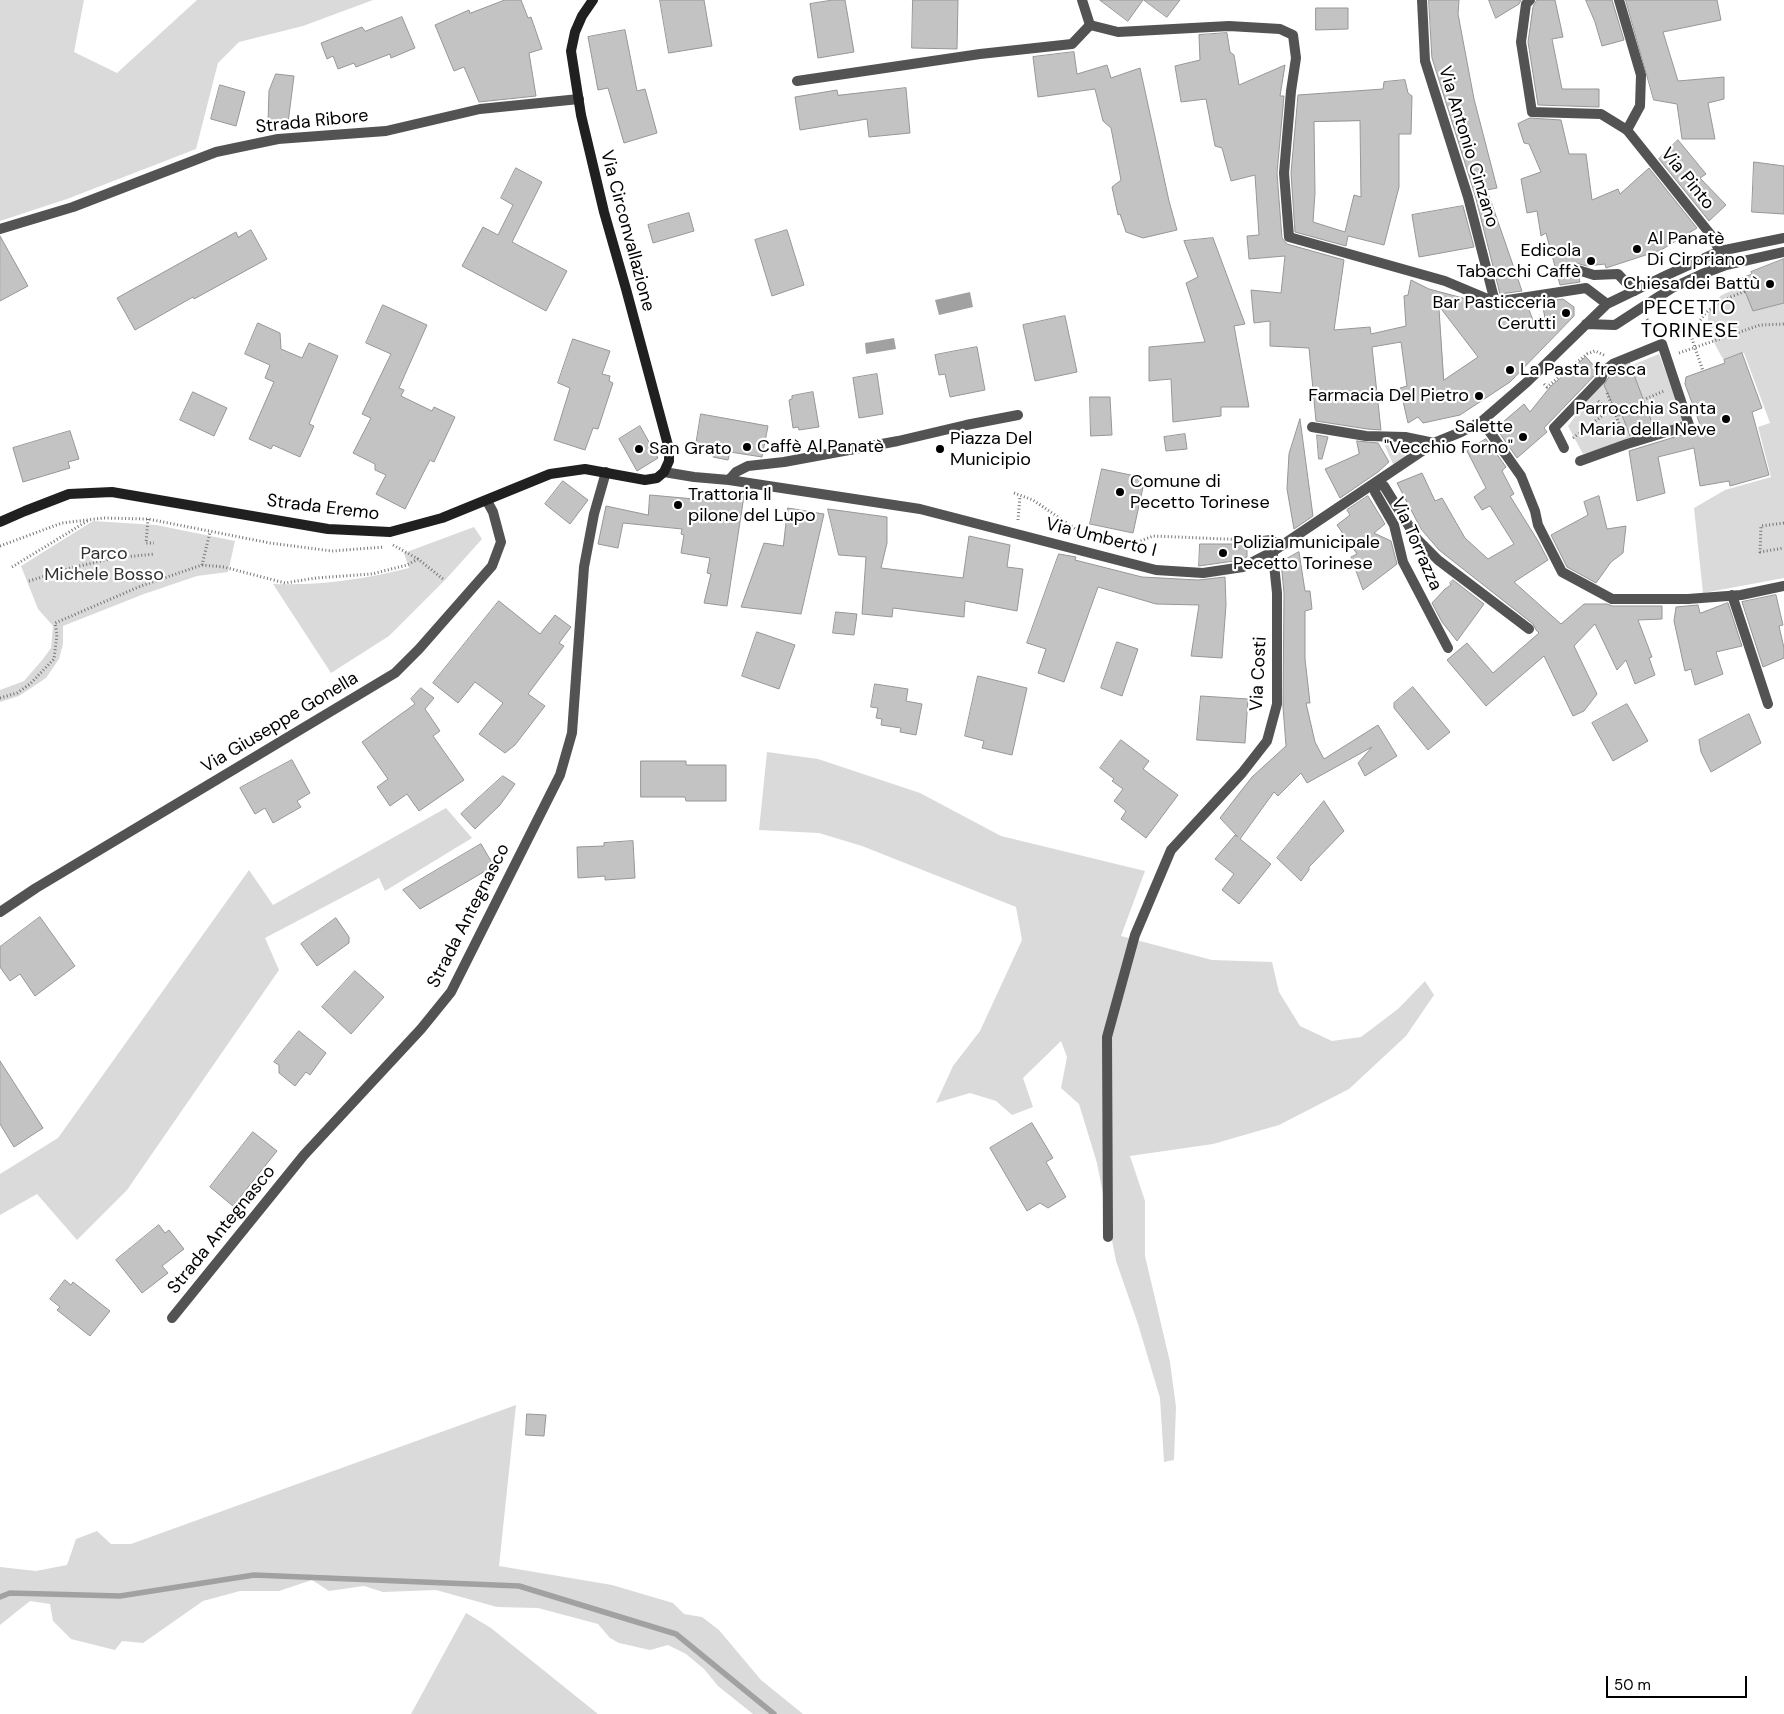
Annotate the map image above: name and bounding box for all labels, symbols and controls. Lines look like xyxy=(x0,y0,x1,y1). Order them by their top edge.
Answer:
street label: Via Antonio Cinzano xyxy=(1433,64,1503,230)
street label: Strada Ribore xyxy=(255,105,369,139)
street label: Via Pinto xyxy=(1655,144,1719,214)
street label: Via Circonvallazione xyxy=(595,148,659,314)
place label: Al Panatè Di Cirpriano xyxy=(1647,228,1745,270)
place label: Edicola Tabacchi Caffè xyxy=(1457,240,1581,282)
marker: Al Panatè Di Cirpriano xyxy=(1631,243,1643,255)
marker: Edicola Tabacchi Caffè xyxy=(1585,255,1597,267)
place label: Chiesa dei Battù xyxy=(1623,273,1760,295)
marker: Chiesa dei Battù xyxy=(1764,278,1776,290)
place label: Bar Pasticceria Cerutti xyxy=(1432,292,1556,334)
district label: PECETTO TORINESE xyxy=(1640,297,1740,344)
marker: Bar Pasticceria Cerutti xyxy=(1560,307,1572,319)
place label: La Pasta fresca xyxy=(1520,359,1646,381)
marker: La Pasta fresca xyxy=(1504,364,1516,376)
place label: Farmacia Del Pietro xyxy=(1308,385,1469,407)
marker: Farmacia Del Pietro xyxy=(1473,390,1485,402)
place label: Parrocchia Santa Maria della Neve xyxy=(1575,398,1716,440)
marker: Parrocchia Santa Maria della Neve xyxy=(1720,413,1732,425)
place label: Salette "Vecchio Forno" xyxy=(1384,416,1513,458)
place label: Piazza Del Municipio xyxy=(950,428,1032,470)
marker: Salette "Vecchio Forno" xyxy=(1517,431,1529,443)
place label: Caffè Al Panatè xyxy=(757,436,884,458)
place label: San Grato xyxy=(649,438,732,460)
marker: Caffè Al Panatè xyxy=(741,441,753,453)
marker: San Grato xyxy=(633,443,645,455)
marker: Piazza Del Municipio xyxy=(934,443,946,455)
place label: Comune di Pecetto Torinese xyxy=(1130,471,1270,514)
place label: Trattoria Il pilone del Lupo xyxy=(688,484,816,526)
marker: Comune di Pecetto Torinese xyxy=(1114,486,1126,498)
street label: Strada Eremo xyxy=(265,490,381,526)
street label: Via Torrazza xyxy=(1386,494,1446,594)
marker: Trattoria Il pilone del Lupo xyxy=(672,499,684,511)
street label: Via Umberto I xyxy=(1043,514,1159,562)
place label: Polizia municipale Pecetto Torinese xyxy=(1233,532,1380,574)
park label: Parco Michele Bosso xyxy=(44,543,164,586)
marker: Polizia municipale Pecetto Torinese xyxy=(1217,547,1229,559)
street label: Via Costi xyxy=(1246,636,1272,712)
street label: Via Giuseppe Gonella xyxy=(198,668,362,778)
street label: Strada Antegnasco xyxy=(423,840,515,992)
street label: Strada Antegnasco xyxy=(163,1161,281,1299)
scale bar xyxy=(1609,1666,1750,1698)
text: 50 m xyxy=(1614,1675,1651,1695)

